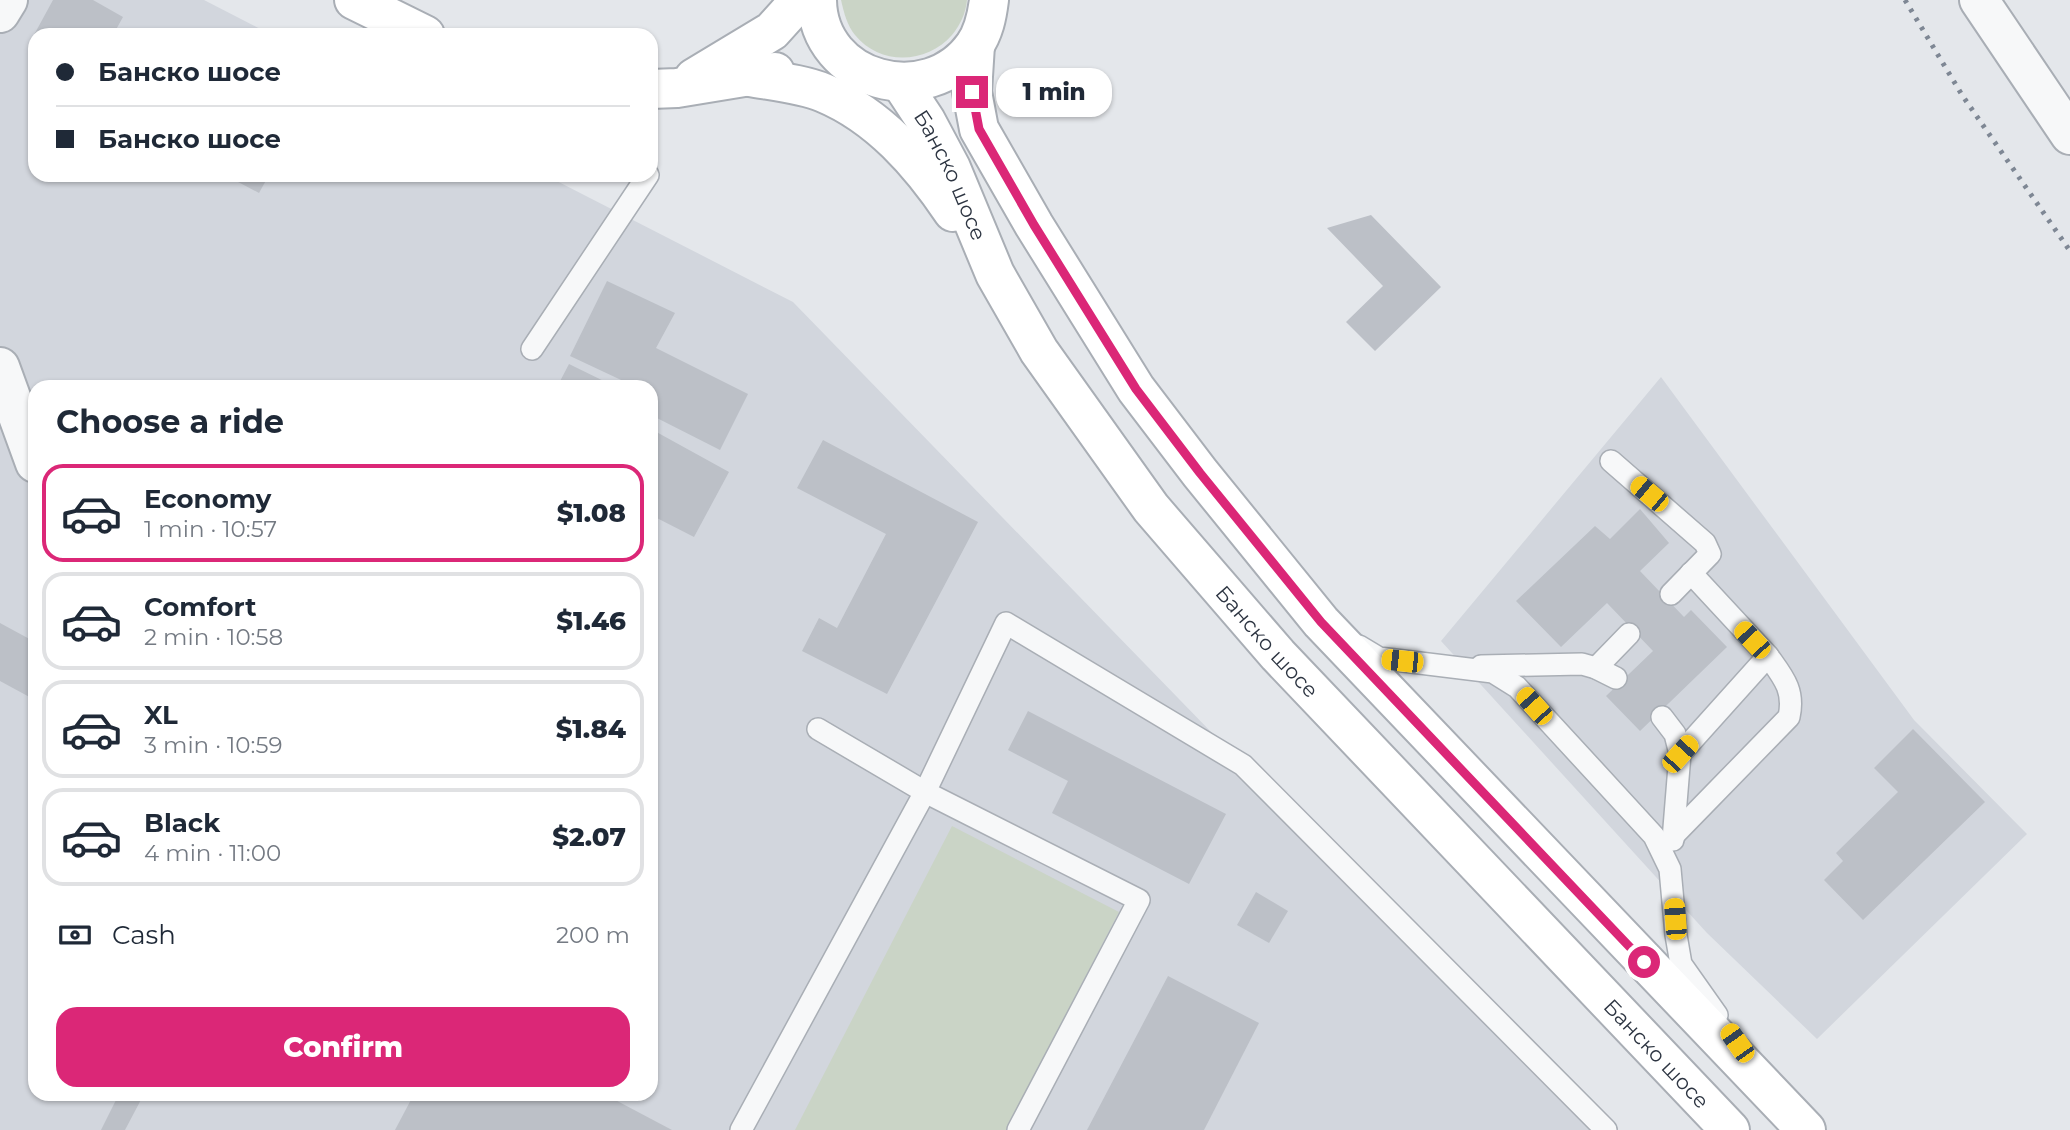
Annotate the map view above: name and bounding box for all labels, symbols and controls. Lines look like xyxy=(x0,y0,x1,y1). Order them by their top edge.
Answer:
text: Банско шосе xyxy=(98,56,281,88)
callout: 1 min xyxy=(996,68,1112,116)
route end xyxy=(956,76,988,108)
text: 1 min xyxy=(1022,78,1086,106)
street label: Банско шосе xyxy=(909,105,992,244)
text: Банско шосе xyxy=(98,123,281,155)
text: Choose a ride xyxy=(56,402,284,441)
car xyxy=(1627,472,1672,516)
icon: car xyxy=(60,482,123,545)
text: Economy xyxy=(144,483,271,515)
text: $1.08 xyxy=(557,497,626,529)
text: 1 min · 10:57 xyxy=(144,515,277,543)
street label: Банско шосе xyxy=(1211,580,1324,702)
icon: car xyxy=(60,590,123,653)
text: Comfort xyxy=(144,591,256,623)
text: $1.46 xyxy=(556,605,626,637)
car xyxy=(1730,617,1775,663)
text: 2 min · 10:58 xyxy=(144,623,283,651)
car xyxy=(1381,648,1424,674)
car xyxy=(1513,683,1556,729)
icon: car xyxy=(60,698,123,761)
text: XL xyxy=(144,699,178,731)
text: $1.84 xyxy=(556,713,626,745)
text: 3 min · 10:59 xyxy=(144,731,282,759)
car xyxy=(1659,731,1702,777)
icon: car xyxy=(60,806,123,869)
text: Black xyxy=(144,807,220,839)
text: $2.07 xyxy=(552,821,626,853)
text: 4 min · 11:00 xyxy=(144,839,281,867)
car xyxy=(1664,897,1687,941)
icon: cash xyxy=(56,916,94,954)
text: Cash xyxy=(112,919,176,951)
text: 200 m xyxy=(556,921,630,949)
route start xyxy=(1628,946,1660,978)
street label: Банско шосе xyxy=(1599,993,1715,1113)
button: Confirm xyxy=(56,1007,630,1087)
car xyxy=(1717,1020,1758,1066)

